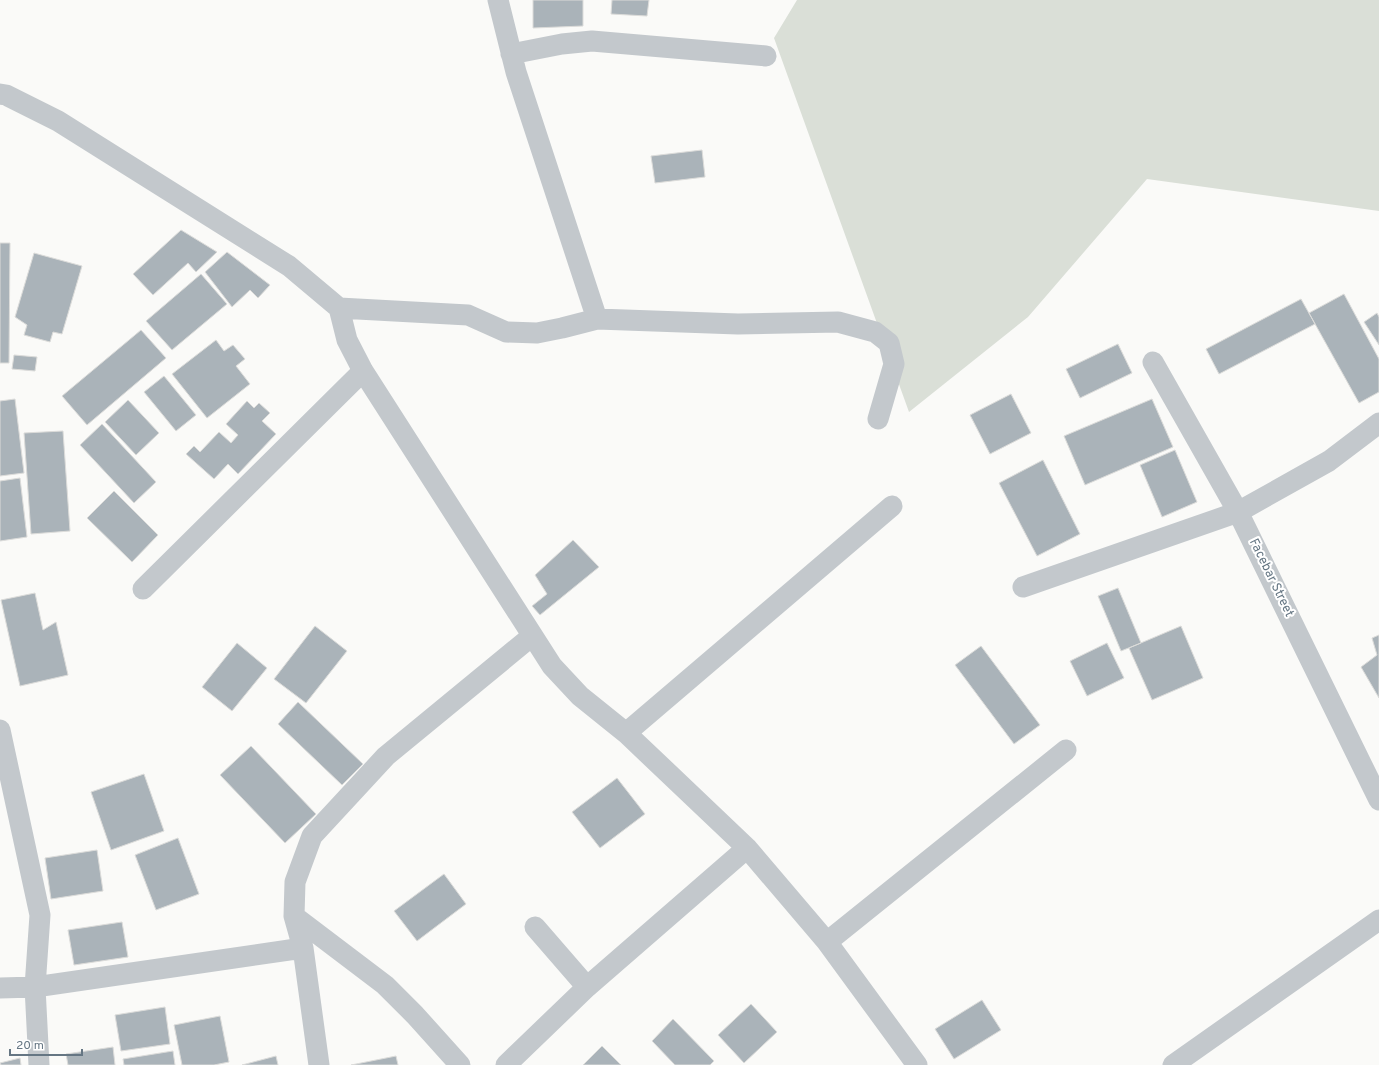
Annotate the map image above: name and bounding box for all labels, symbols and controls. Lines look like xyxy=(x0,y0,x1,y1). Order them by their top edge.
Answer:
street label: Facebar Street xyxy=(1245,536,1297,620)
scale bar xyxy=(10,1031,82,1057)
text: 20 m xyxy=(16,1038,44,1054)

